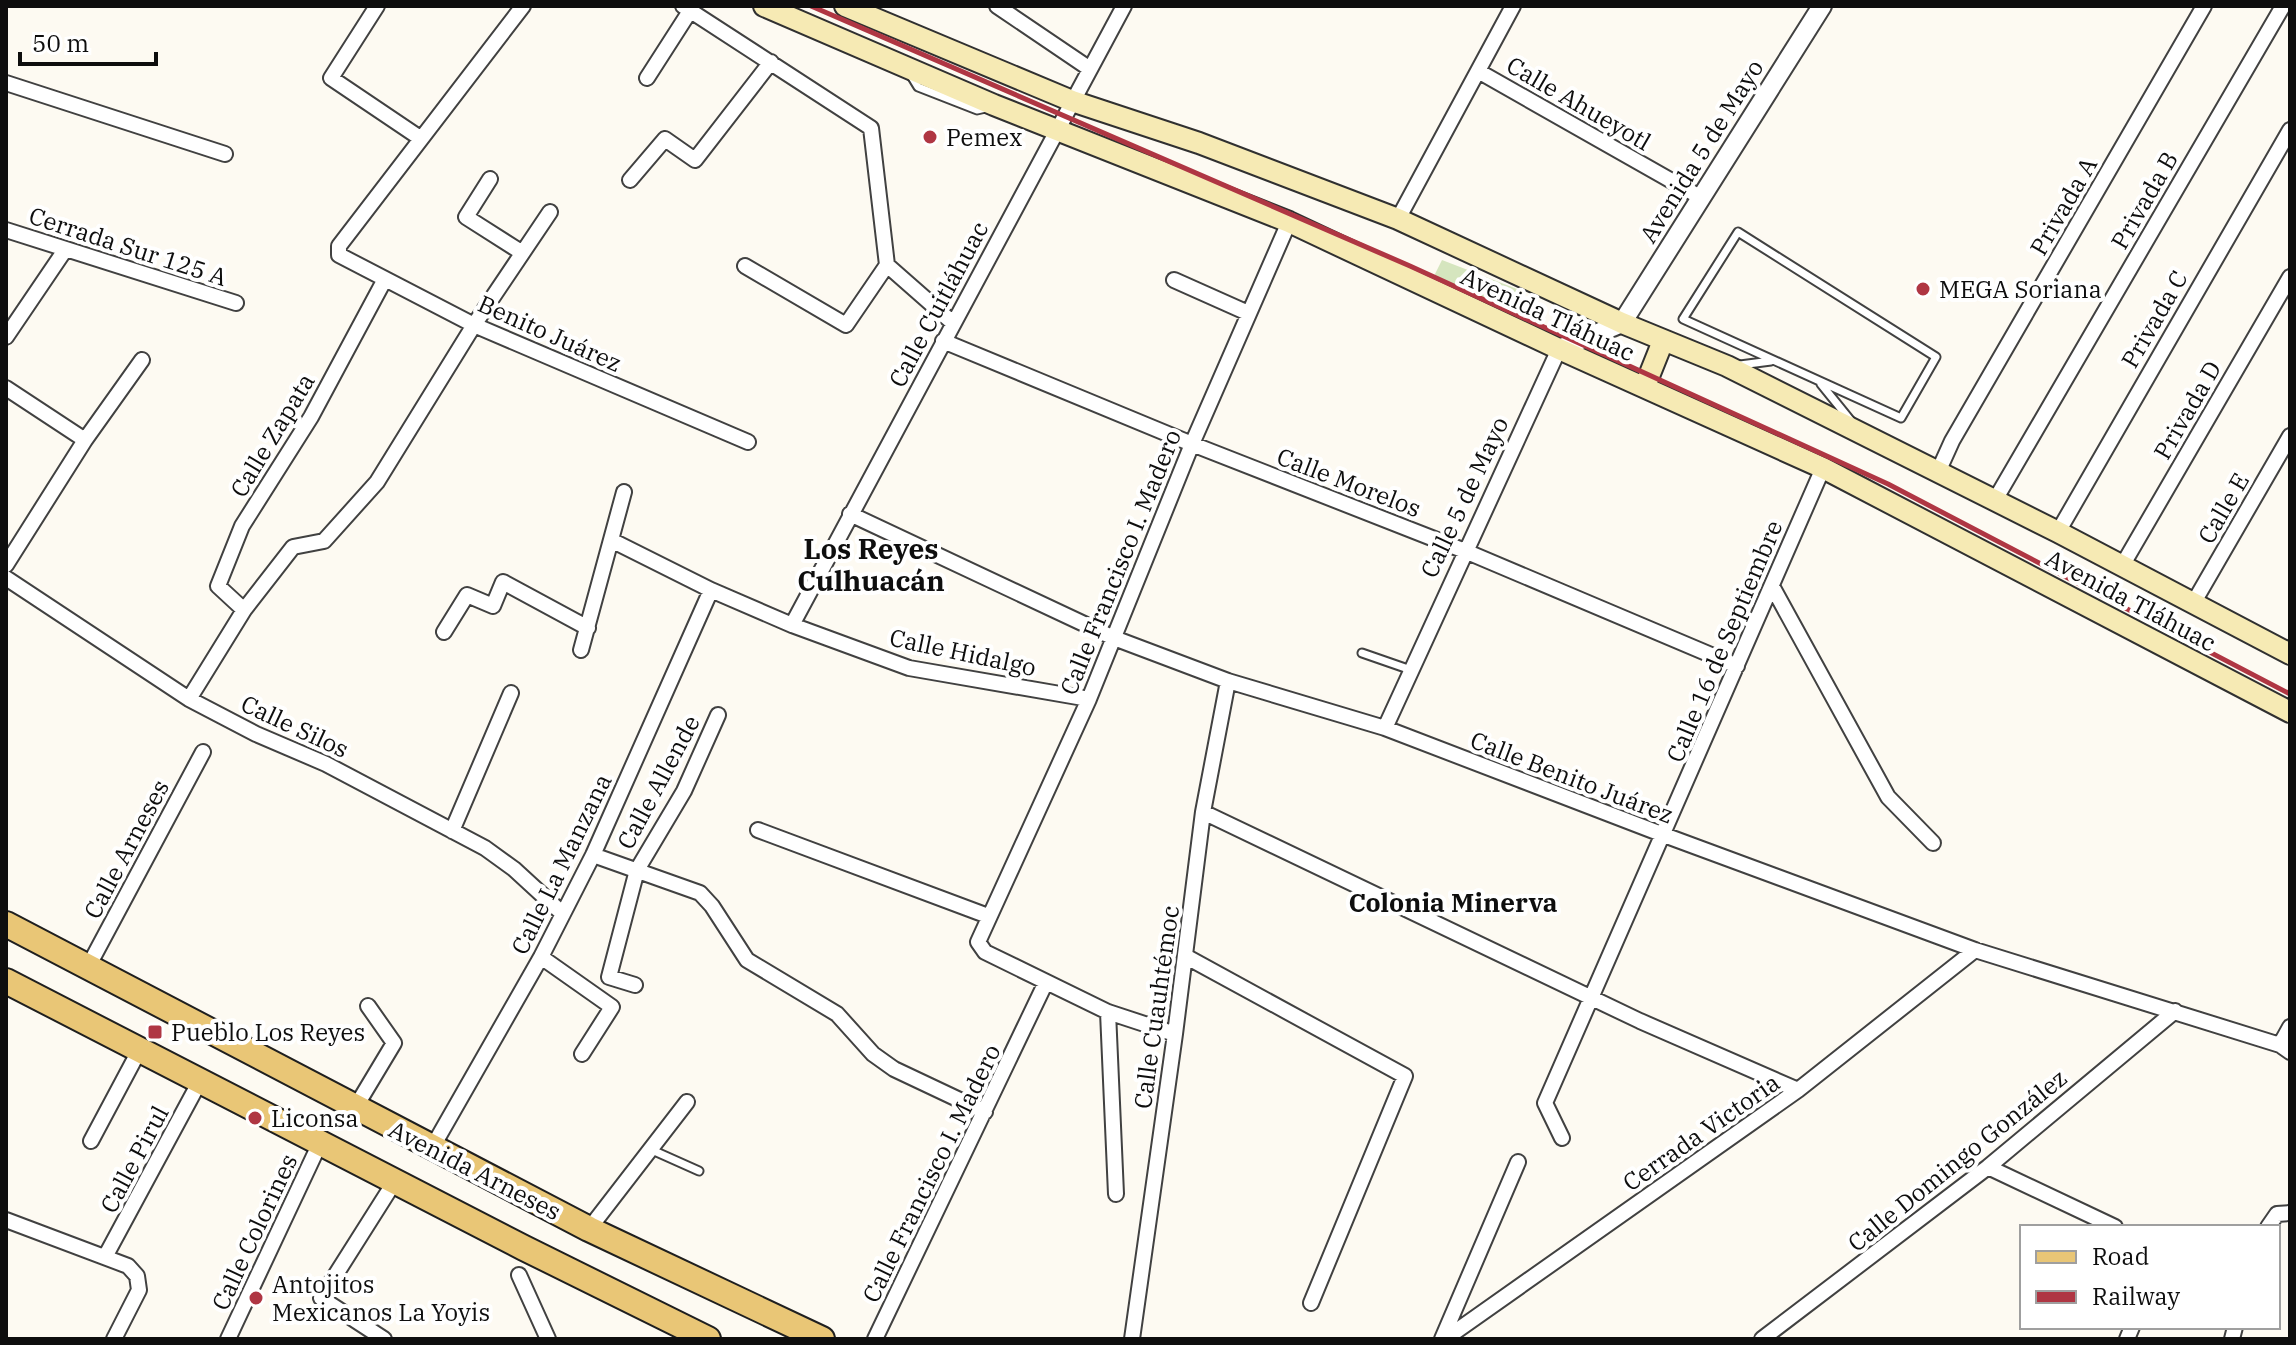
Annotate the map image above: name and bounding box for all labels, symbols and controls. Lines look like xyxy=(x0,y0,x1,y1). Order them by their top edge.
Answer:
scale bar xyxy=(20,16,156,66)
text: 50 m xyxy=(32,27,89,59)
street label: Calle Ahueyotl xyxy=(1501,49,1657,157)
street label: Avenida 5 de Mayo xyxy=(1632,53,1770,249)
place label: Pemex xyxy=(946,121,1022,153)
marker: Pemex xyxy=(921,128,939,146)
street label: Privada B xyxy=(2103,145,2185,255)
street label: Privada A xyxy=(2022,151,2104,261)
street label: Cerrada Sur 125 A xyxy=(25,199,232,293)
street label: Calle Cuitláhuac xyxy=(881,216,995,392)
street label: Avenida Tláhuac xyxy=(1456,260,1640,368)
street label: Privada C xyxy=(2113,264,2195,374)
place label: MEGA Soriana xyxy=(1939,273,2102,305)
marker: MEGA Soriana xyxy=(1914,280,1932,298)
street label: Benito Juárez xyxy=(473,287,627,379)
street label: Privada D xyxy=(2146,355,2228,465)
street label: Calle Zapata xyxy=(222,367,322,503)
street label: Calle 5 de Mayo xyxy=(1413,411,1515,583)
street label: Calle Francisco I. Madero xyxy=(1052,425,1188,699)
street label: Calle Morelos xyxy=(1272,440,1426,524)
street label: Calle E xyxy=(2190,467,2256,549)
street label: Calle 16 de Septiembre xyxy=(1658,515,1790,767)
district label: Los Reyes Culhuacán xyxy=(797,530,945,599)
street label: Avenida Tláhuac xyxy=(2040,542,2222,658)
street label: Calle Hidalgo xyxy=(887,621,1039,683)
street label: Calle Silos xyxy=(236,687,354,765)
street label: Calle Allende xyxy=(609,709,707,855)
street label: Calle Benito Juárez xyxy=(1466,724,1678,830)
street label: Calle La Manzana xyxy=(503,768,619,960)
street label: Calle Arneses xyxy=(76,774,176,924)
district label: Colonia Minerva xyxy=(1348,885,1558,919)
street label: Calle Cuauhtémoc xyxy=(1126,903,1186,1111)
place label: Pueblo Los Reyes xyxy=(171,1016,365,1048)
marker: Pueblo Los Reyes xyxy=(146,1023,164,1041)
street label: Calle Francisco I. Madero xyxy=(854,1039,1008,1307)
street label: Calle Domingo González xyxy=(1841,1062,2073,1258)
street label: Cerrada Victoria xyxy=(1616,1066,1786,1198)
street label: Calle Pirul xyxy=(92,1100,176,1218)
place label: Liconsa xyxy=(271,1102,359,1134)
marker: Liconsa xyxy=(246,1109,264,1127)
street label: Avenida Arneses xyxy=(384,1113,566,1227)
street label: Calle Colorines xyxy=(204,1149,304,1315)
legend xyxy=(2020,1225,2280,1329)
text: Road xyxy=(2092,1240,2149,1272)
place label: Antojitos Mexicanos La Yoyis xyxy=(272,1268,490,1328)
text: Railway xyxy=(2092,1280,2180,1312)
marker: Antojitos Mexicanos La Yoyis xyxy=(247,1289,265,1307)

